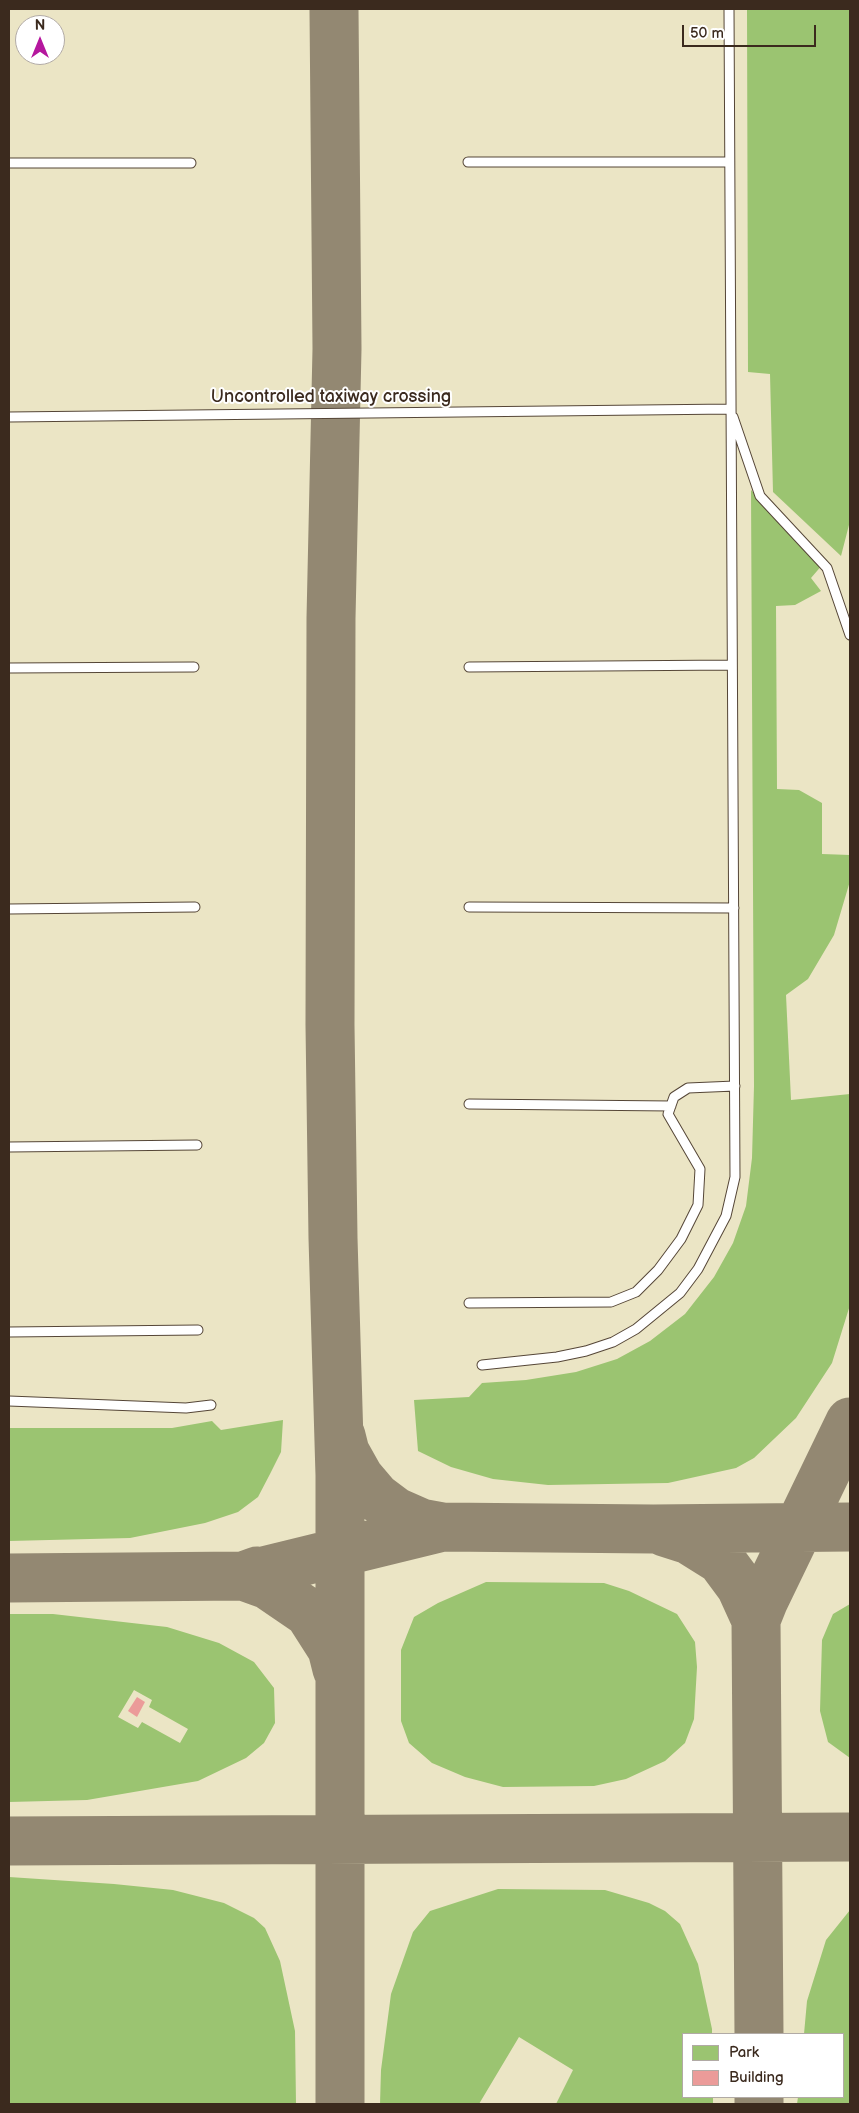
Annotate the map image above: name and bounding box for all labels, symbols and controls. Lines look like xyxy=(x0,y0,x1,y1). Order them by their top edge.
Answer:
north arrow xyxy=(15,15,65,65)
scale bar xyxy=(684,15,818,47)
text: N xyxy=(35,17,45,34)
text: 50 m xyxy=(690,24,724,43)
street label: Uncontrolled taxiway crossing xyxy=(211,386,451,408)
legend xyxy=(682,2033,844,2098)
text: Park xyxy=(729,2043,759,2062)
text: Building xyxy=(729,2068,784,2087)

